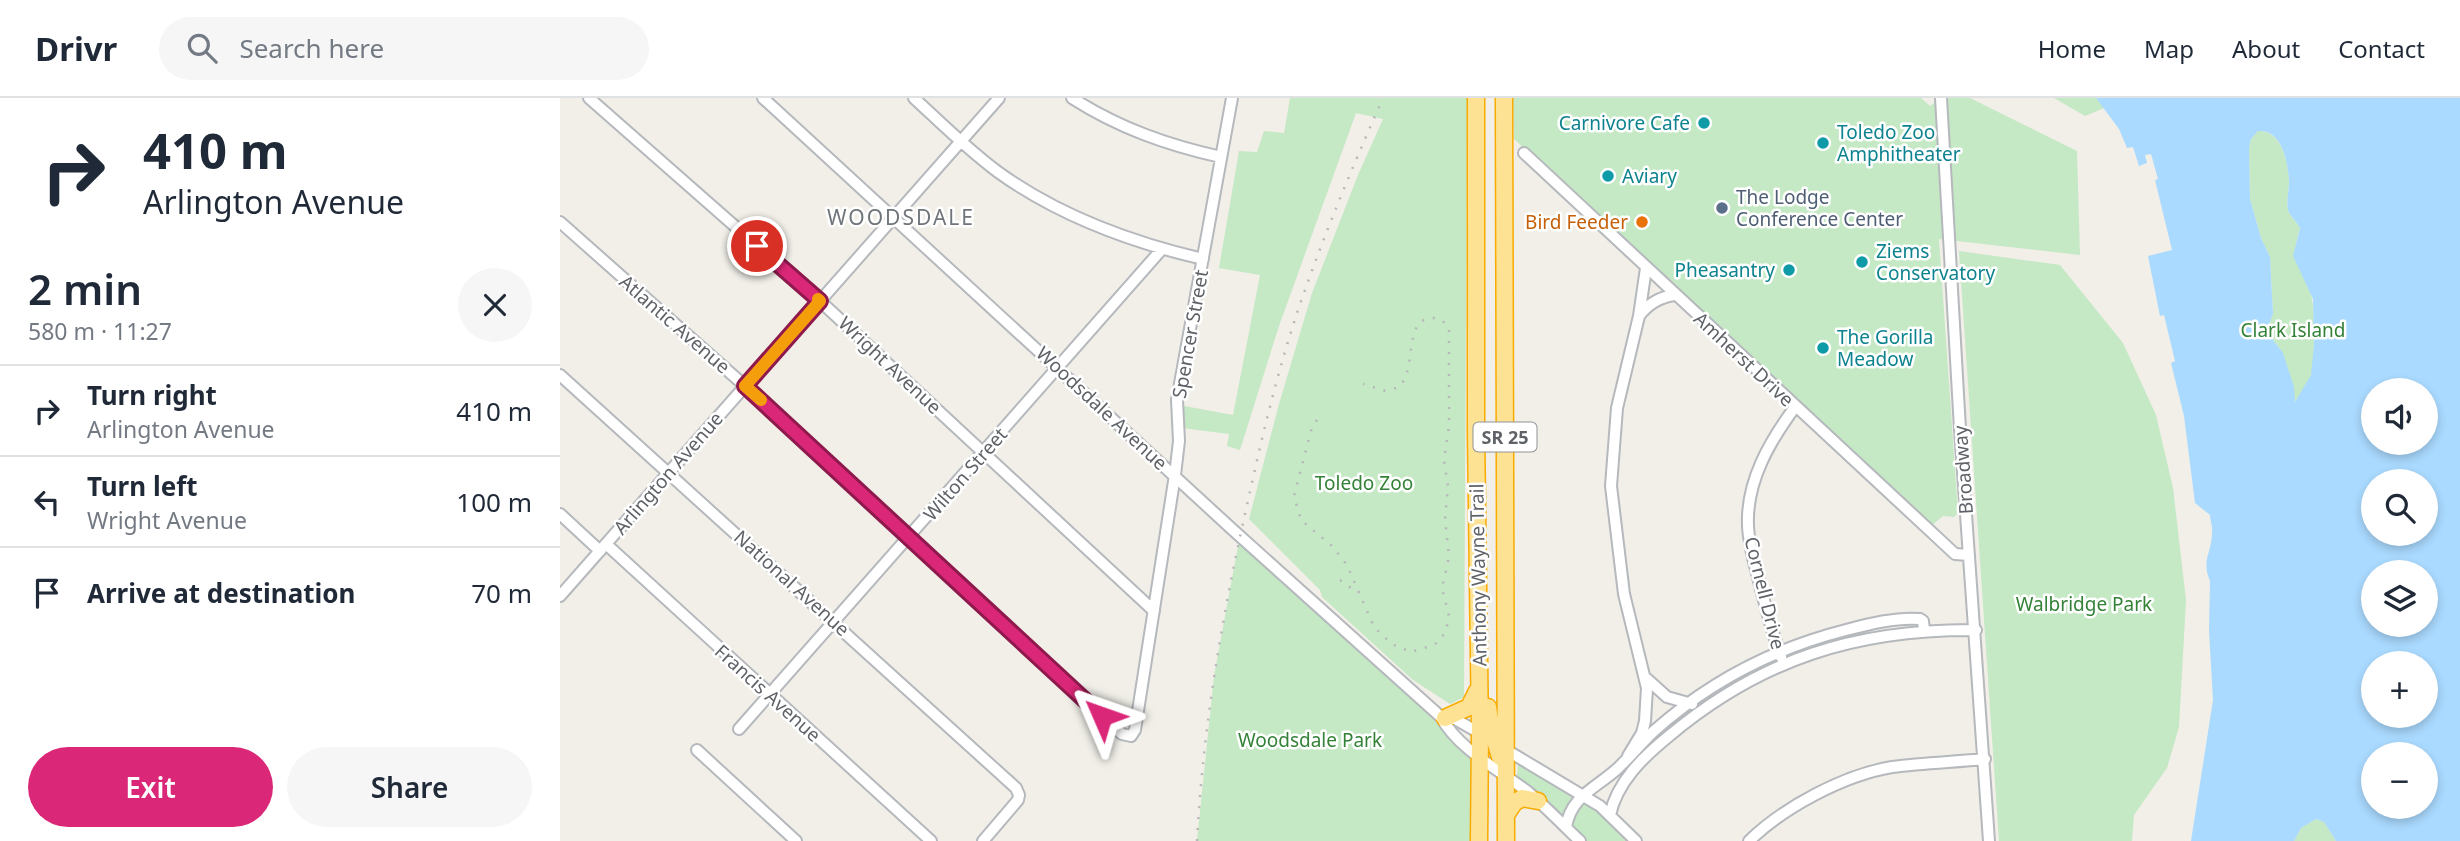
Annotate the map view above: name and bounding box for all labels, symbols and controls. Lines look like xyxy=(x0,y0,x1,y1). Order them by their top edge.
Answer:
search box xyxy=(159,17,649,80)
text: Drivr xyxy=(35,26,117,71)
icon: search xyxy=(183,29,221,67)
text: Search here xyxy=(239,30,384,66)
text: Home xyxy=(2038,32,2106,65)
text: Map xyxy=(2144,32,2194,65)
text: About xyxy=(2232,32,2300,65)
text: Contact xyxy=(2338,32,2425,65)
place label: Carnivore Cafe xyxy=(1559,110,1690,136)
marker: Carnivore Cafe xyxy=(1696,115,1712,131)
text: 410 m xyxy=(143,117,288,183)
place label: Toledo Zoo Amphitheater xyxy=(1837,119,1961,167)
icon: right xyxy=(28,126,119,217)
marker: Toledo Zoo Amphitheater xyxy=(1815,135,1831,151)
place label: Aviary xyxy=(1622,163,1677,189)
marker: Aviary xyxy=(1600,168,1616,184)
text: Arlington Avenue xyxy=(143,180,404,223)
place label: The Lodge Conference Center xyxy=(1736,184,1903,232)
marker: The Lodge Conference Center xyxy=(1714,200,1730,216)
district label: WOODSDALE xyxy=(827,203,975,231)
place label: Bird Feeder xyxy=(1525,209,1628,235)
marker: Bird Feeder xyxy=(1634,214,1650,230)
pin xyxy=(727,216,787,276)
icon: arrive xyxy=(738,227,776,265)
place label: Ziems Conservatory xyxy=(1876,238,1995,286)
marker: Ziems Conservatory xyxy=(1854,254,1870,270)
place label: Pheasantry xyxy=(1674,257,1775,283)
text: 2 min xyxy=(28,260,142,317)
marker: Pheasantry xyxy=(1781,262,1797,278)
street label: Spencer Street xyxy=(1166,267,1214,400)
button: close xyxy=(458,268,532,342)
street label: Atlantic Avenue xyxy=(614,269,736,379)
street label: Amherst Drive xyxy=(1688,306,1800,412)
street label: Wright Avenue xyxy=(833,310,947,420)
text: 580 m · 11:27 xyxy=(28,315,172,347)
park label: Clark Island xyxy=(2240,317,2346,343)
place label: The Gorilla Meadow xyxy=(1837,324,1934,372)
street label: Woodsdale Avenue xyxy=(1031,340,1173,476)
marker: The Gorilla Meadow xyxy=(1815,340,1831,356)
text: Turn right xyxy=(87,377,217,413)
map controls xyxy=(2361,378,2438,819)
button: sound xyxy=(2361,378,2438,455)
icon: right xyxy=(28,392,66,430)
text: 410 m xyxy=(456,393,532,429)
street label: Arlington Avenue xyxy=(607,406,729,540)
text: Arlington Avenue xyxy=(87,413,275,445)
street label: Wilton Street xyxy=(917,422,1013,526)
road number: SR 25 xyxy=(1474,422,1536,452)
street label: Broadway xyxy=(1947,424,1979,515)
text: Turn left xyxy=(87,468,198,504)
button: search xyxy=(2361,469,2438,546)
park label: Toledo Zoo xyxy=(1315,470,1413,496)
icon: left xyxy=(28,483,66,521)
street label: Anthony Wayne Trail xyxy=(1463,483,1493,667)
text: 100 m xyxy=(456,484,532,520)
text: Wright Avenue xyxy=(87,504,247,536)
street label: National Avenue xyxy=(729,524,855,642)
street label: Cornell Drive xyxy=(1738,534,1792,652)
button: layers xyxy=(2361,560,2438,637)
icon: arrive xyxy=(28,574,66,612)
text: Arrive at destination xyxy=(87,575,356,611)
text: 70 m xyxy=(471,575,532,611)
park label: Walbridge Park xyxy=(2016,591,2152,617)
street label: Francis Avenue xyxy=(709,638,827,748)
button: + xyxy=(2361,651,2438,728)
position arrow xyxy=(1065,679,1139,753)
park label: Woodsdale Park xyxy=(1238,727,1382,753)
button: − xyxy=(2361,742,2438,819)
button: Exit xyxy=(28,747,273,827)
button: Share xyxy=(287,747,532,827)

